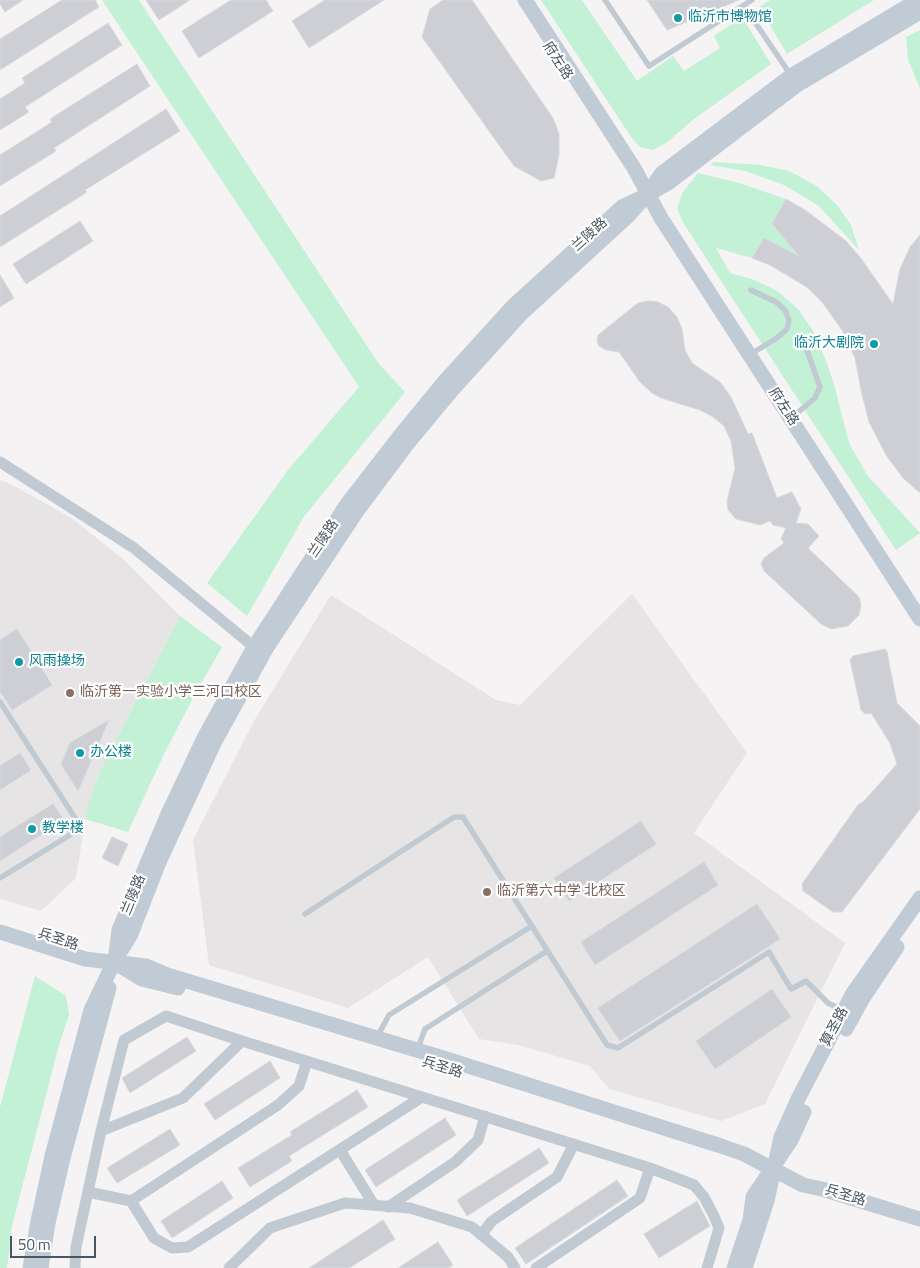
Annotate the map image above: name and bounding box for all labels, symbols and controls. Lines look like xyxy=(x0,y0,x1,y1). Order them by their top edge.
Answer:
place label: 临沂市博物馆 xyxy=(688,10,772,26)
marker: 临沂市博物馆 xyxy=(672,12,684,24)
street label: 府左路 xyxy=(539,39,575,83)
street label: 兰陵路 xyxy=(569,215,611,255)
place label: 临沂大剧院 xyxy=(794,336,864,352)
marker: 临沂大剧院 xyxy=(868,338,880,350)
street label: 府左路 xyxy=(765,385,801,429)
street label: 兰陵路 xyxy=(305,517,343,561)
place label: 风雨操场 xyxy=(29,654,85,670)
marker: 风雨操场 xyxy=(13,656,25,668)
place label: 临沂第一实验小学三河口校区 xyxy=(80,685,262,701)
marker: 临沂第一实验小学三河口校区 xyxy=(64,687,76,699)
place label: 办公楼 xyxy=(90,745,132,761)
marker: 办公楼 xyxy=(74,747,86,759)
place label: 教学楼 xyxy=(42,821,84,837)
marker: 教学楼 xyxy=(26,823,38,835)
street label: 兰陵路 xyxy=(118,872,150,918)
place label: 临沂第六中学 北校区 xyxy=(497,884,626,900)
marker: 临沂第六中学 北校区 xyxy=(481,886,493,898)
street label: 兵圣路 xyxy=(35,926,81,954)
street label: 算圣路 xyxy=(818,1005,852,1049)
street label: 兵圣路 xyxy=(419,1054,465,1082)
street label: 兵圣路 xyxy=(822,1182,868,1210)
scale bar xyxy=(12,1226,99,1258)
text: 50 m xyxy=(18,1233,51,1256)

